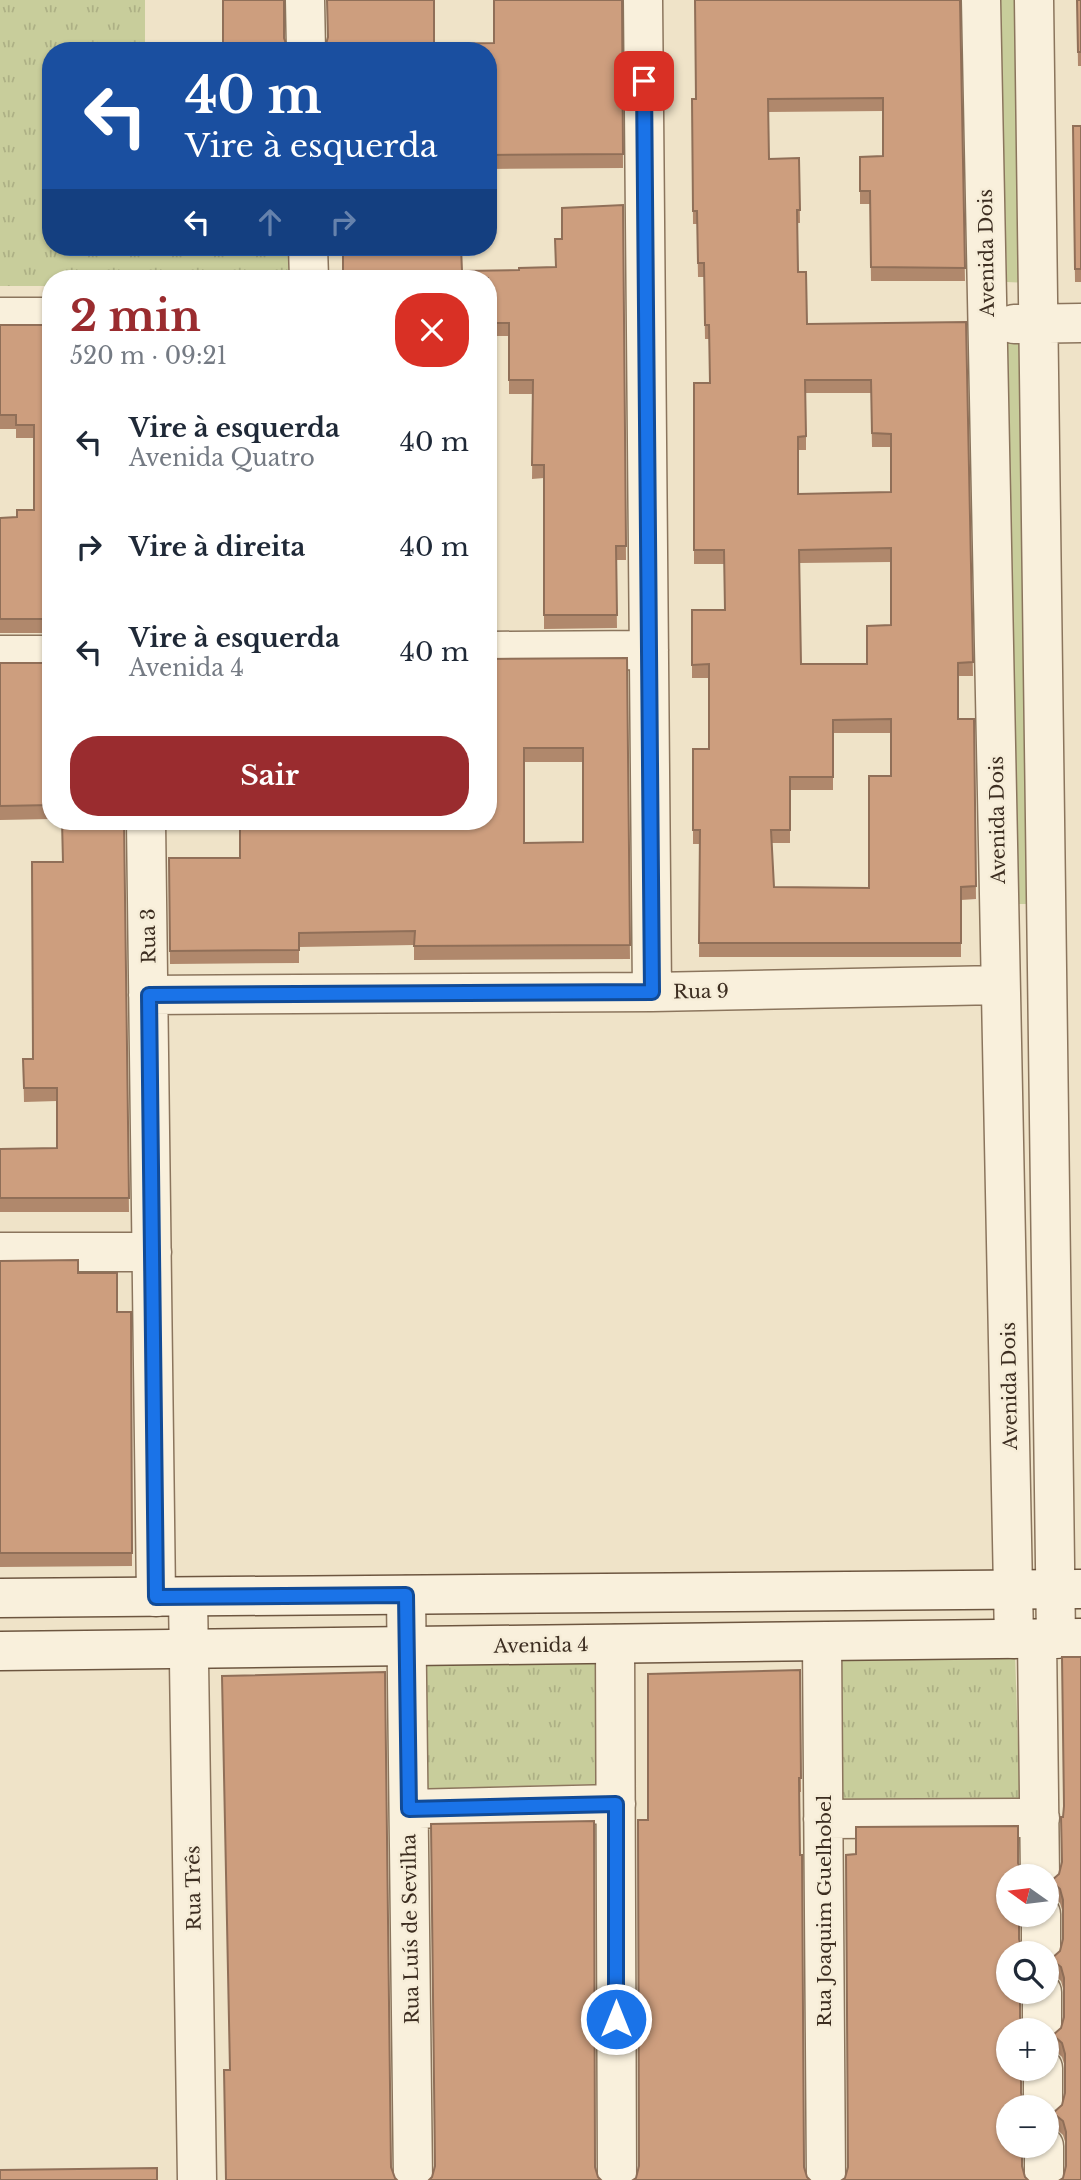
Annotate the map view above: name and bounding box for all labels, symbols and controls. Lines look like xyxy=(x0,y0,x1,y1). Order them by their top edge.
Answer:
pin xyxy=(614,51,674,111)
icon: arrive xyxy=(625,62,663,100)
text: 40 m xyxy=(185,65,322,126)
icon: left xyxy=(70,70,161,161)
text: Vire à esquerda xyxy=(185,126,438,166)
street label: Avenida Dois xyxy=(974,189,999,318)
icon: left xyxy=(178,203,216,241)
icon: ahead xyxy=(251,203,289,241)
icon: right xyxy=(324,203,362,241)
text: 2 min xyxy=(70,290,201,342)
button: close xyxy=(395,293,469,367)
text: 520 m · 09:21 xyxy=(70,342,227,370)
text: Vire à esquerda xyxy=(129,412,340,444)
icon: left xyxy=(70,423,108,461)
text: 40 m xyxy=(400,426,469,458)
text: Avenida Quatro xyxy=(129,444,315,472)
icon: right xyxy=(70,528,108,566)
text: Vire à direita xyxy=(129,531,305,563)
text: 40 m xyxy=(400,531,469,563)
text: Vire à esquerda xyxy=(129,622,340,654)
icon: left xyxy=(70,633,108,671)
text: 40 m xyxy=(400,636,469,668)
text: Avenida 4 xyxy=(129,654,244,682)
button: Sair xyxy=(70,736,469,816)
street label: Avenida Dois xyxy=(985,756,1010,885)
street label: Rua 3 xyxy=(137,908,160,964)
street label: Rua 9 xyxy=(673,980,729,1003)
street label: Avenida Dois xyxy=(997,1322,1022,1451)
street label: Avenida 4 xyxy=(492,1633,589,1658)
street label: Rua Joaquim Guelhobel xyxy=(813,1795,836,2027)
street label: Rua Luís de Sevilha xyxy=(397,1833,424,2024)
street label: Rua Três xyxy=(181,1845,206,1931)
north arrow xyxy=(996,1864,1059,1927)
map controls xyxy=(996,1864,1059,2158)
button: search xyxy=(996,1941,1059,2004)
position arrow xyxy=(579,1982,653,2056)
button: + xyxy=(996,2018,1059,2081)
button: − xyxy=(996,2095,1059,2158)

